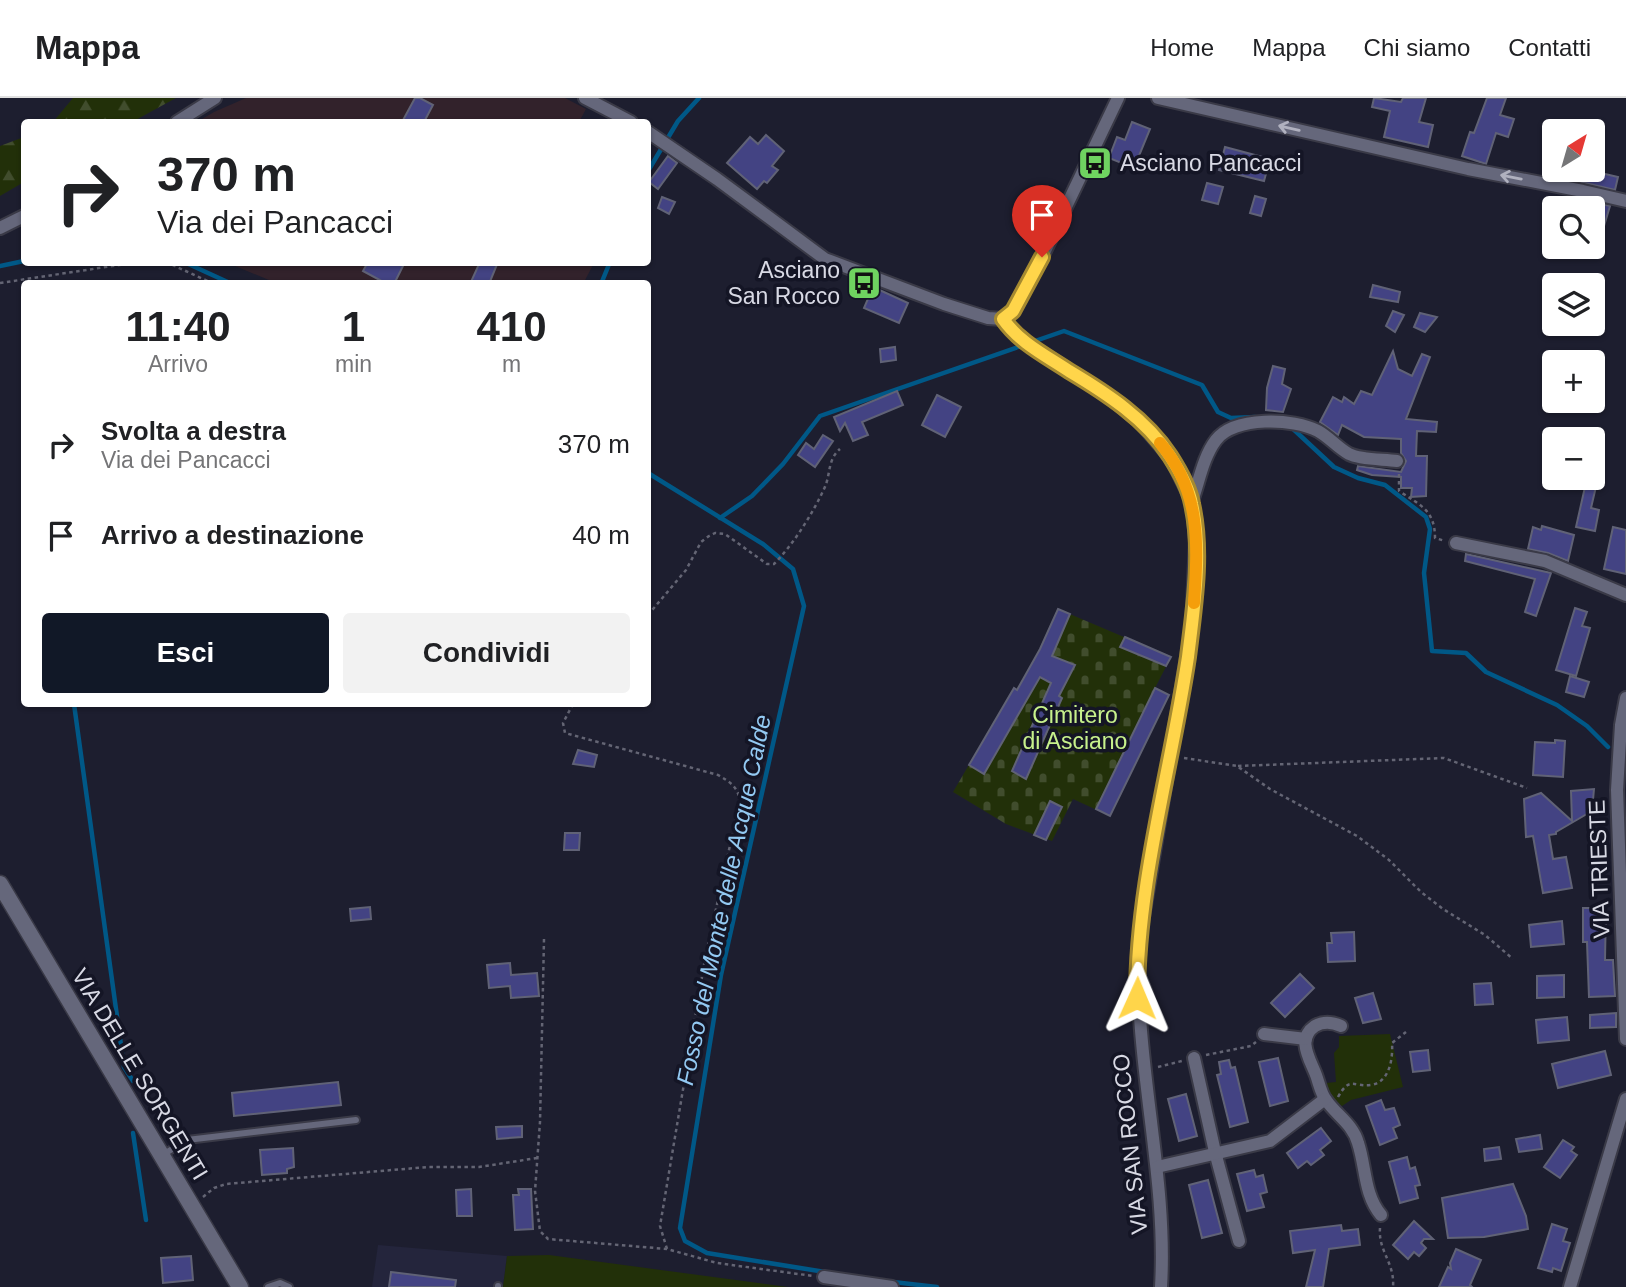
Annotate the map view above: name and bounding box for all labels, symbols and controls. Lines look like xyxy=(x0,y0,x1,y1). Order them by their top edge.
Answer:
text: Mappa xyxy=(35,29,140,66)
text: Home xyxy=(1150,34,1214,61)
text: Mappa xyxy=(1252,34,1326,61)
text: Chi siamo xyxy=(1364,34,1470,61)
text: Contatti xyxy=(1508,34,1591,61)
north arrow xyxy=(1542,119,1605,182)
map controls xyxy=(1542,119,1605,490)
one-way arrow xyxy=(1278,121,1301,134)
bus stop icon: Asciano Pancacci xyxy=(1076,144,1114,182)
icon: right xyxy=(42,147,133,238)
text: 370 m xyxy=(157,147,296,201)
place label: Asciano Pancacci xyxy=(1120,150,1302,176)
one-way arrow xyxy=(1500,170,1523,183)
pin xyxy=(1012,185,1072,257)
icon: arrive xyxy=(1023,196,1061,234)
button: search xyxy=(1542,196,1605,259)
text: Via dei Pancacci xyxy=(157,204,393,240)
place label: Asciano San Rocco xyxy=(727,257,840,309)
bus stop icon: Asciano San Rocco xyxy=(845,264,883,302)
button: layers xyxy=(1542,273,1605,336)
text: 11:40 xyxy=(125,303,231,350)
text: 1 xyxy=(342,303,365,350)
text: 410 xyxy=(476,303,547,350)
button: + xyxy=(1542,350,1605,413)
text: Arrivo xyxy=(148,351,208,377)
text: min xyxy=(335,351,372,377)
text: m xyxy=(502,351,521,377)
text: Svolta a destra xyxy=(101,416,286,446)
icon: right xyxy=(42,426,80,464)
button: − xyxy=(1542,427,1605,490)
text: 370 m xyxy=(558,429,630,459)
text: Via dei Pancacci xyxy=(101,447,271,473)
icon: arrive xyxy=(42,517,80,555)
text: Arrivo a destinazione xyxy=(101,520,364,550)
text: 40 m xyxy=(572,520,630,550)
button: Esci xyxy=(42,613,329,693)
button: Condividi xyxy=(343,613,630,693)
park label: Cimitero di Asciano xyxy=(1023,702,1127,754)
water label: Fosso del Monte delle Acque Calde xyxy=(671,712,776,1088)
street label: VIA TRIESTE xyxy=(1584,799,1614,939)
position arrow xyxy=(1100,961,1174,1035)
street label: VIA DELLE SORGENTI xyxy=(67,964,213,1184)
street label: VIA SAN ROCCO xyxy=(1108,1052,1152,1236)

